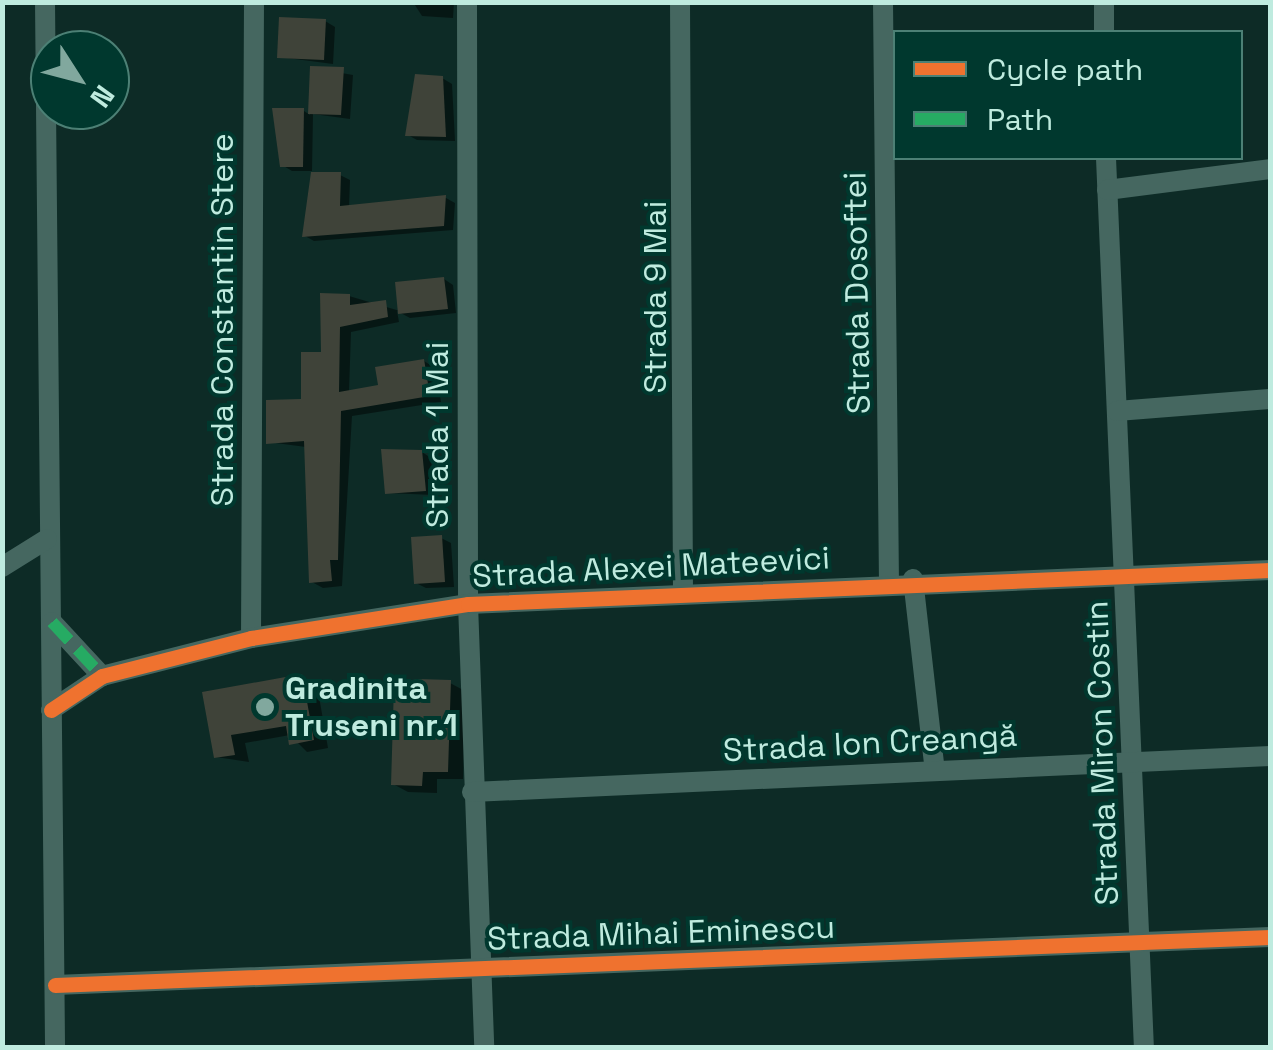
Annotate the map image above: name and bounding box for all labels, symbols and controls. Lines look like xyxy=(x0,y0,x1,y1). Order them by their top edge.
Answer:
north arrow xyxy=(30,30,130,130)
legend xyxy=(893,30,1243,160)
text: Cycle path xyxy=(987,50,1143,89)
text: N xyxy=(83,78,123,115)
text: Path xyxy=(987,100,1053,139)
street label: Strada Constantin Stere xyxy=(203,133,241,507)
street label: Strada Dosoftei xyxy=(836,171,878,415)
street label: Strada 9 Mai xyxy=(636,201,674,393)
street label: Strada 1 Mai xyxy=(418,342,456,528)
street label: Strada Alexei Mateevici xyxy=(471,538,831,596)
street label: Strada Miron Costin xyxy=(1077,600,1127,906)
place label: Gradinita Truseni nr.1 xyxy=(285,670,458,745)
marker: Gradinita Truseni nr.1 xyxy=(254,696,276,718)
street label: Strada Ion Creangă xyxy=(722,716,1018,770)
street label: Strada Mihai Eminescu xyxy=(486,908,836,958)

